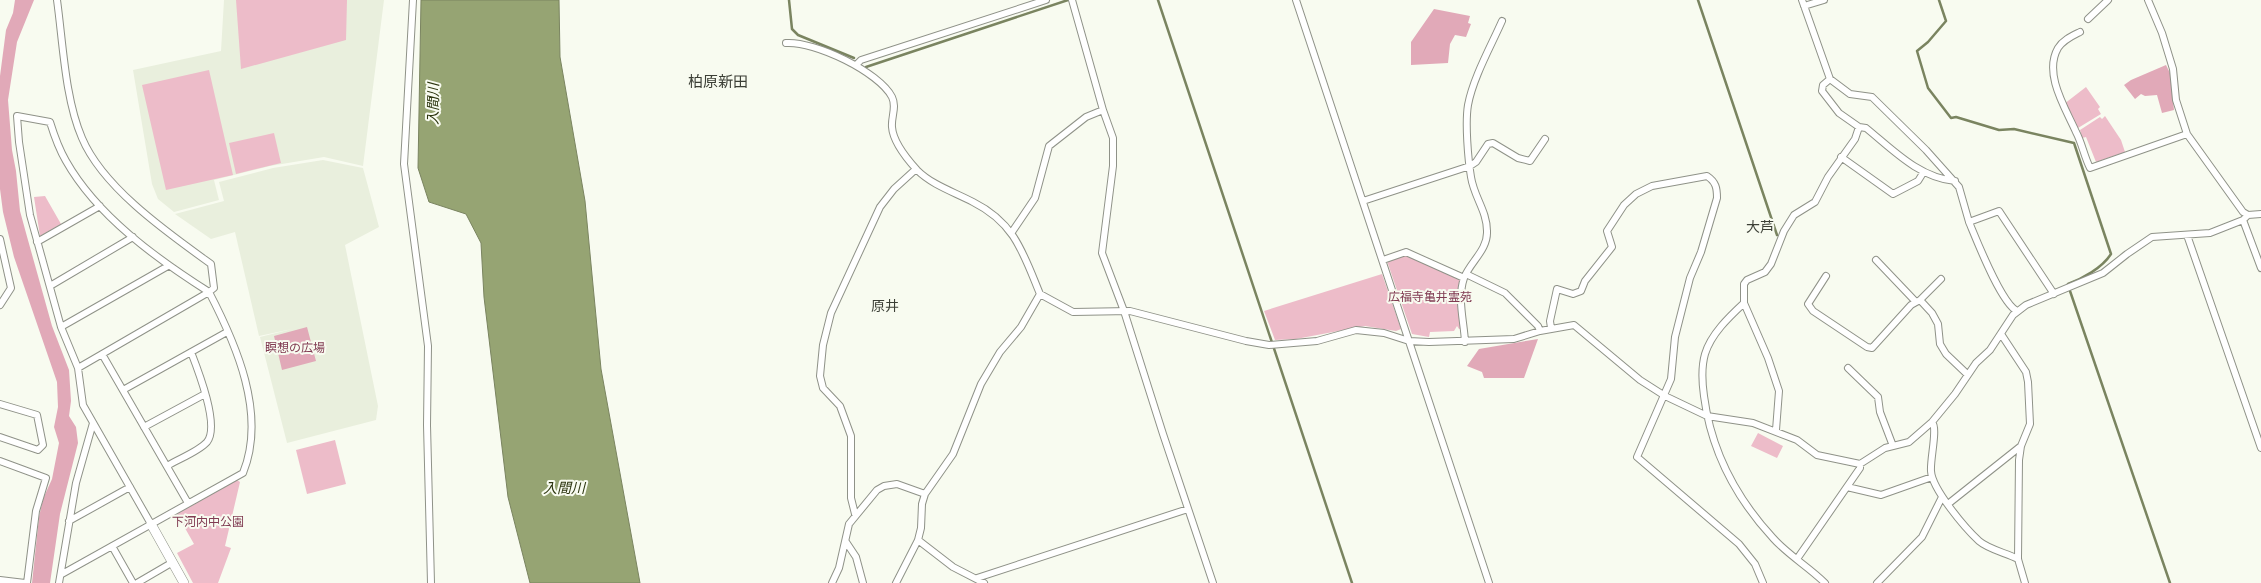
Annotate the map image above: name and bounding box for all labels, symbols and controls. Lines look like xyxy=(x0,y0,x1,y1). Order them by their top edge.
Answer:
district label: 柏原新田 xyxy=(688,73,748,91)
water label: 入間川 xyxy=(425,81,441,125)
district label: 大芦 xyxy=(1746,219,1774,235)
park label: 広福寺亀井霊苑 xyxy=(1388,290,1472,304)
district label: 原井 xyxy=(871,298,899,314)
park label: 瞑想の広場 xyxy=(265,341,325,355)
water label: 入間川 xyxy=(543,480,587,496)
park label: 下河内中公園 xyxy=(172,515,244,529)

